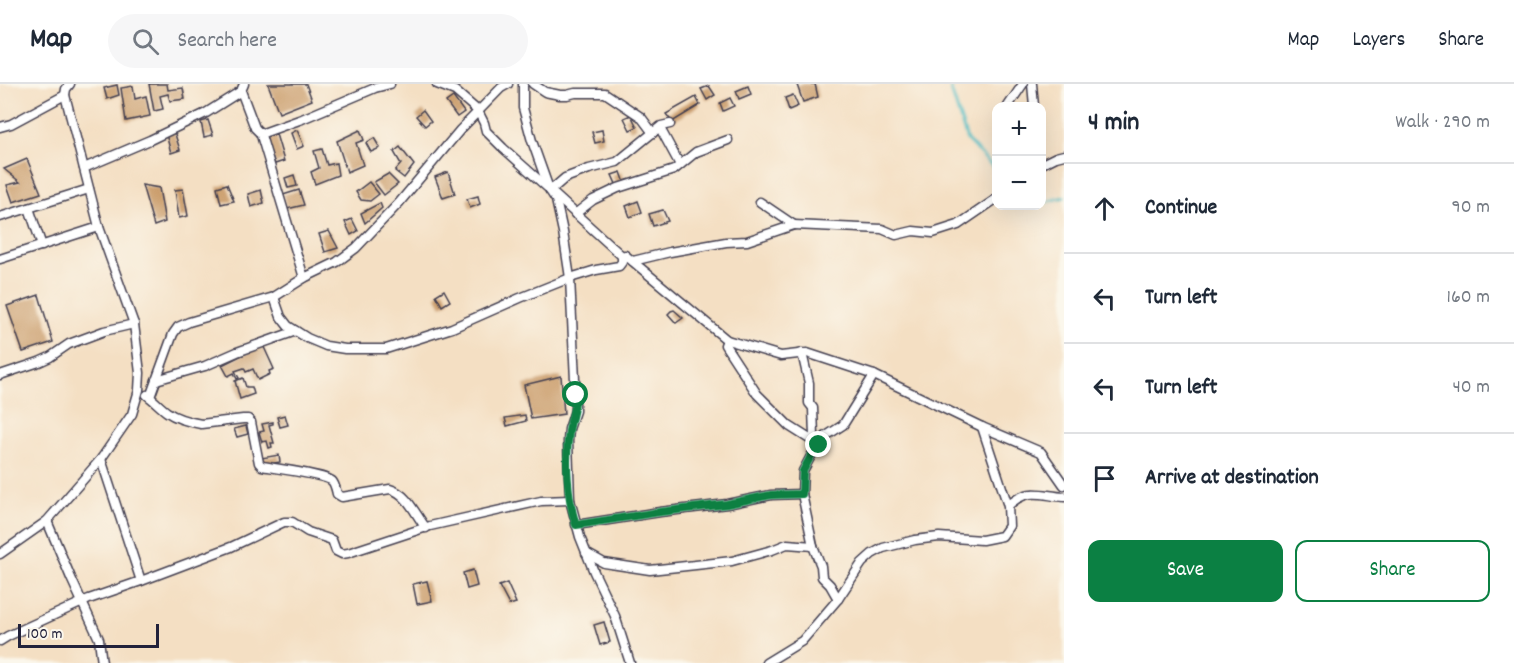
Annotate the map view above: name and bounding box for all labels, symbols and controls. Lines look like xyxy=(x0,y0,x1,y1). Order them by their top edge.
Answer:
search box xyxy=(108,14,528,68)
text: Map xyxy=(30,21,72,61)
icon: search xyxy=(129,25,162,58)
text: Search here xyxy=(177,26,277,57)
text: Map xyxy=(1288,26,1319,56)
text: Layers xyxy=(1352,26,1405,56)
text: Share xyxy=(1438,26,1484,56)
map controls xyxy=(992,102,1046,210)
button: + xyxy=(992,102,1046,156)
text: 4 min xyxy=(1088,105,1139,142)
text: Walk · 290 m xyxy=(1395,109,1490,137)
button: − xyxy=(992,156,1046,210)
icon: ahead xyxy=(1088,192,1121,225)
text: Continue xyxy=(1145,193,1217,224)
text: 90 m xyxy=(1452,194,1490,222)
icon: left xyxy=(1088,282,1121,315)
text: Turn left xyxy=(1145,283,1217,314)
text: 160 m xyxy=(1447,284,1490,312)
icon: left xyxy=(1088,372,1121,405)
text: Turn left xyxy=(1145,373,1217,404)
text: 40 m xyxy=(1452,374,1490,402)
route start xyxy=(562,381,588,407)
route end xyxy=(805,431,831,457)
icon: arrive xyxy=(1088,462,1121,495)
text: Arrive at destination xyxy=(1145,463,1319,494)
button: Save xyxy=(1088,540,1283,602)
button: Share xyxy=(1295,540,1490,602)
scale bar xyxy=(18,621,159,648)
text: 100 m xyxy=(27,623,63,646)

